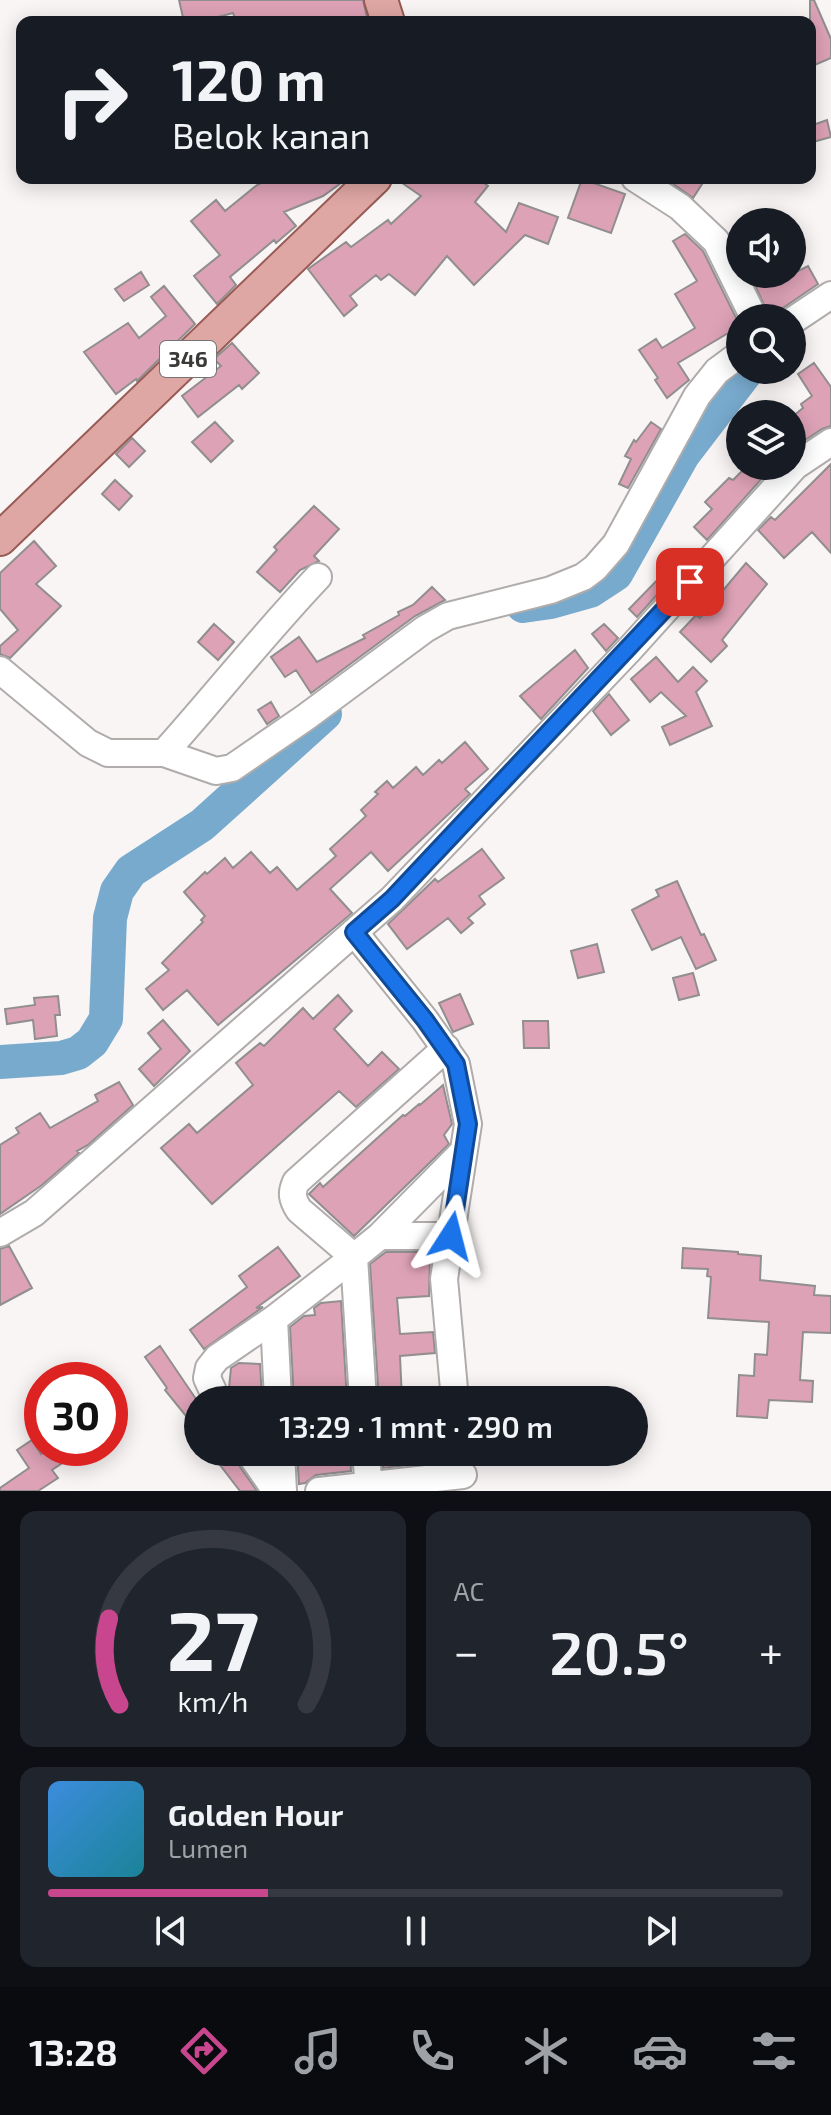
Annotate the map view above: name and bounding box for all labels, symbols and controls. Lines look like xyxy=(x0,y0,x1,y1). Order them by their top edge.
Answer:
text: 120 m xyxy=(172,45,326,112)
icon: right xyxy=(40,48,144,152)
text: Belok kanan xyxy=(172,113,370,156)
map controls xyxy=(726,208,806,480)
button: sound xyxy=(726,208,806,288)
button: search xyxy=(726,304,806,384)
road number: 346 xyxy=(160,341,216,377)
button: layers xyxy=(726,400,806,480)
pin xyxy=(656,548,724,616)
icon: arrive xyxy=(668,560,712,604)
position arrow xyxy=(409,1194,493,1278)
speed limit sign: 30 xyxy=(24,1362,128,1466)
text: 13:29 · 1 mnt · 290 m xyxy=(279,1408,553,1444)
text: AC xyxy=(454,1575,484,1606)
text: 27 xyxy=(167,1588,259,1688)
text: 20.5° xyxy=(549,1615,689,1687)
text: − xyxy=(454,1624,479,1677)
text: + xyxy=(759,1624,783,1677)
text: km/h xyxy=(177,1683,248,1718)
text: Golden Hour xyxy=(168,1796,343,1832)
text: Lumen xyxy=(168,1832,248,1863)
icon: previous xyxy=(149,1909,193,1953)
icon: pause xyxy=(394,1909,438,1953)
icon: next xyxy=(639,1909,683,1953)
icon: directions xyxy=(176,2023,232,2079)
icon: music xyxy=(290,2023,346,2079)
icon: phone xyxy=(404,2023,460,2079)
icon: climate xyxy=(518,2023,574,2079)
icon: car xyxy=(632,2023,688,2079)
icon: filters xyxy=(746,2023,802,2079)
text: 13:28 xyxy=(29,2030,118,2073)

